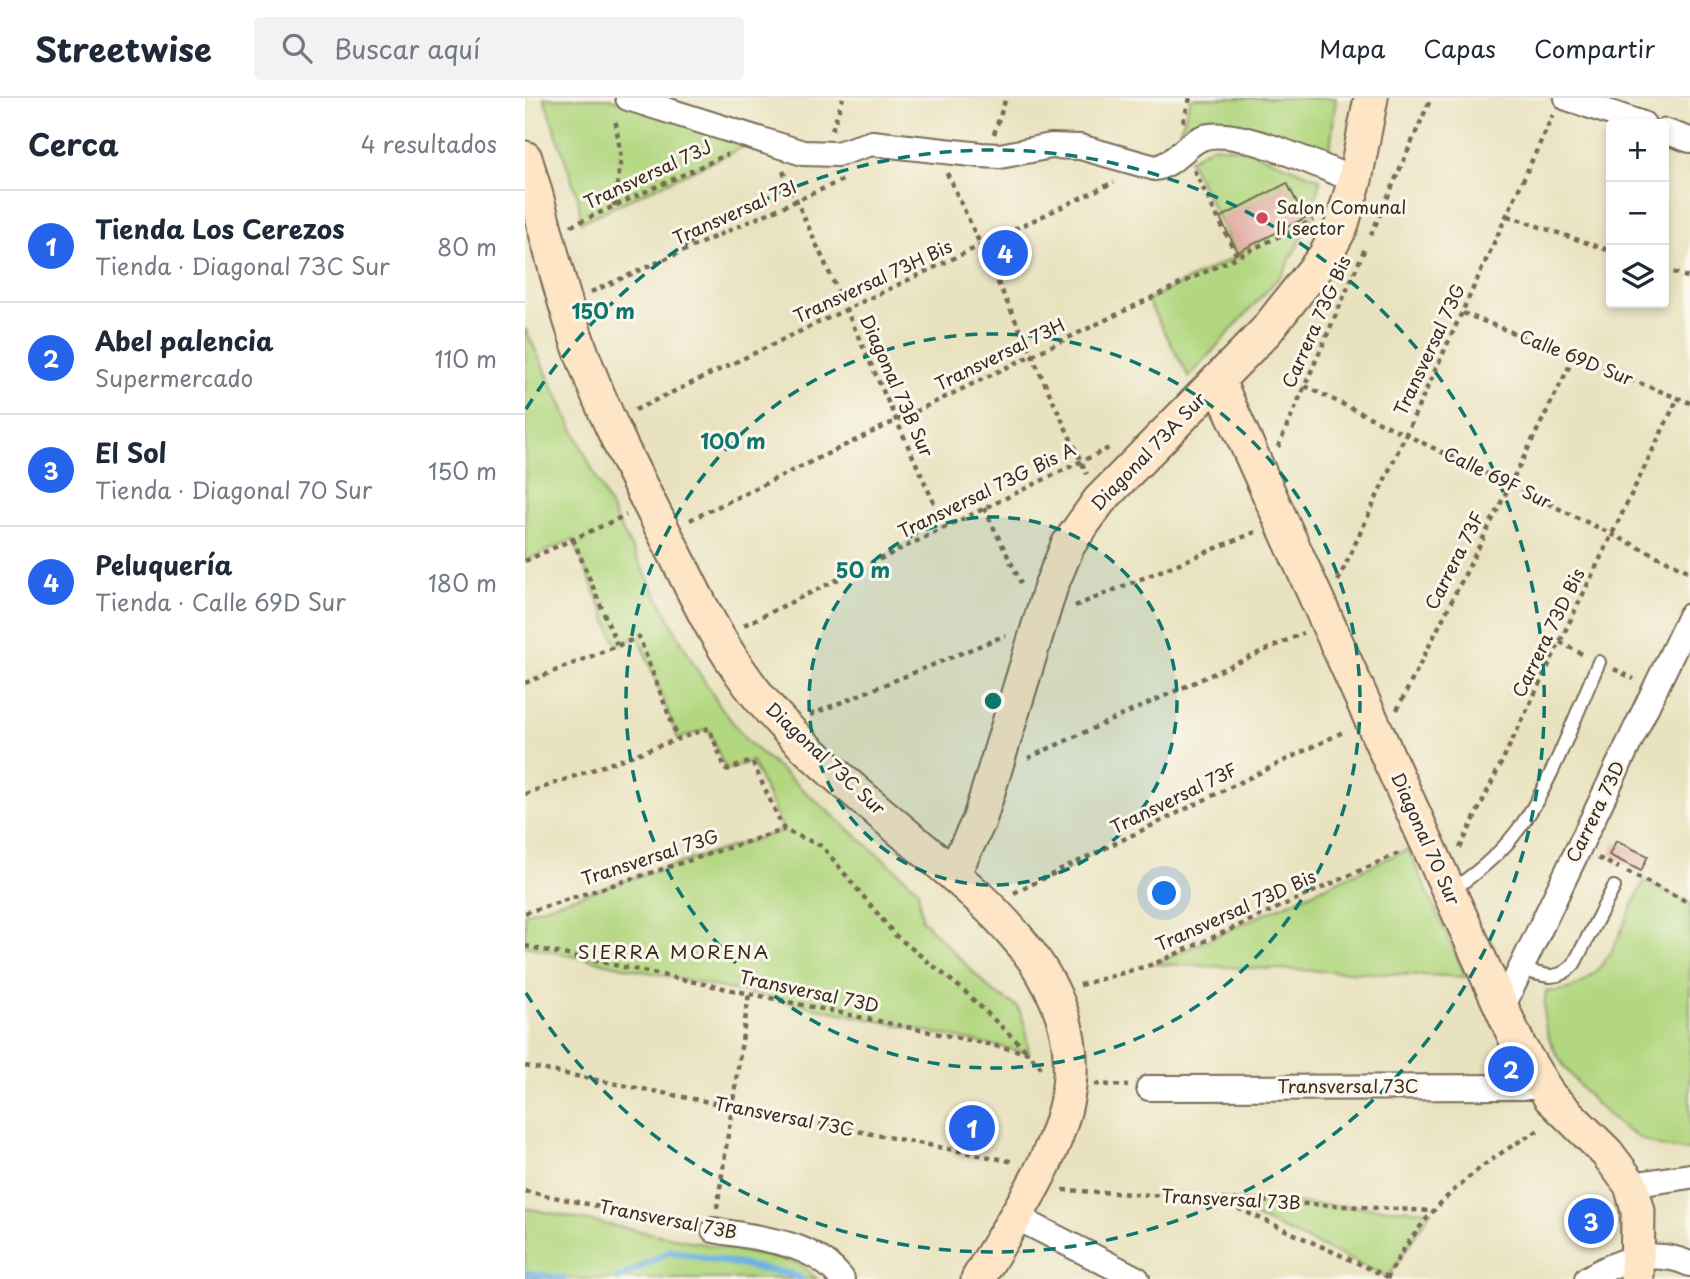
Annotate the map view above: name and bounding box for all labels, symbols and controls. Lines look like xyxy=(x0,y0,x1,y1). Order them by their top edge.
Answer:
search box xyxy=(254,17,744,80)
text: Streetwise xyxy=(35,23,212,73)
icon: search xyxy=(278,29,316,67)
text: Buscar aquí xyxy=(334,29,480,68)
text: Mapa xyxy=(1319,30,1385,66)
text: Capas xyxy=(1423,30,1496,66)
text: Compartir xyxy=(1534,30,1655,66)
map controls xyxy=(1606,119,1669,308)
button: + xyxy=(1606,119,1669,182)
text: Cerca xyxy=(28,121,119,166)
text: 4 resultados xyxy=(361,126,497,161)
street label: Transversal 73J xyxy=(579,132,716,215)
street label: Transversal 73I xyxy=(668,172,801,251)
button: − xyxy=(1606,182,1669,245)
place label: Salon Comunal II sector xyxy=(1276,193,1406,241)
text: Tienda Los Cerezos xyxy=(95,209,345,248)
marker: Salon Comunal II sector xyxy=(1254,210,1270,226)
pin: 4 xyxy=(982,227,1028,279)
text: 1 xyxy=(46,229,57,264)
text: 80 m xyxy=(437,229,497,264)
street label: Transversal 73H Bis xyxy=(789,232,956,329)
button: layers xyxy=(1606,245,1669,308)
text: Tienda · Diagonal 73C Sur xyxy=(95,248,390,283)
street label: Carrera 73G Bis xyxy=(1274,251,1357,392)
street label: Transversal 73G xyxy=(1386,279,1471,420)
text: 150 m xyxy=(571,294,635,326)
street label: Diagonal 73B Sur xyxy=(854,310,941,462)
street label: Transversal 73H xyxy=(930,310,1069,397)
text: Abel palencia xyxy=(95,321,274,360)
street label: Calle 69D Sur xyxy=(1516,321,1638,392)
text: 2 xyxy=(43,341,59,376)
text: 110 m xyxy=(435,341,497,376)
text: Supermercado xyxy=(95,360,253,395)
street label: Diagonal 73A Sur xyxy=(1084,385,1212,516)
text: 100 m xyxy=(700,424,766,456)
text: El Sol xyxy=(95,433,166,472)
street label: Transversal 73G Bis A xyxy=(893,435,1080,544)
street label: Calle 69F Sur xyxy=(1439,439,1556,514)
text: 3 xyxy=(43,453,59,488)
text: 150 m xyxy=(428,453,497,488)
text: Tienda · Diagonal 70 Sur xyxy=(95,472,372,507)
street label: Carrera 73F xyxy=(1417,506,1490,614)
text: Peluquería xyxy=(95,545,233,584)
text: 50 m xyxy=(836,553,890,585)
street label: Carrera 73D Bis xyxy=(1505,563,1591,702)
text: 4 xyxy=(43,565,59,600)
text: 180 m xyxy=(428,565,497,600)
text: Tienda · Calle 69D Sur xyxy=(95,584,346,619)
centre of rings xyxy=(981,689,1005,713)
street label: Diagonal 73C Sur xyxy=(760,695,892,821)
street label: Transversal 73F xyxy=(1105,755,1241,840)
street label: Carrera 73D xyxy=(1558,756,1631,867)
street label: Diagonal 70 Sur xyxy=(1385,768,1468,910)
street label: Transversal 73G xyxy=(578,822,721,891)
street label: Transversal 73D Bis xyxy=(1151,862,1320,957)
your location xyxy=(1147,876,1181,910)
district label: SIERRA MORENA xyxy=(578,937,770,965)
street label: Transversal 73D xyxy=(737,963,882,1019)
pin: 2 xyxy=(1488,1043,1534,1095)
street label: Transversal 73C xyxy=(1277,1072,1419,1099)
street label: Transversal 73C xyxy=(712,1089,856,1142)
pin: 1 xyxy=(949,1102,995,1154)
street label: Transversal 73B xyxy=(1161,1181,1301,1216)
street label: Transversal 73B xyxy=(597,1192,739,1245)
pin: 3 xyxy=(1568,1195,1614,1247)

